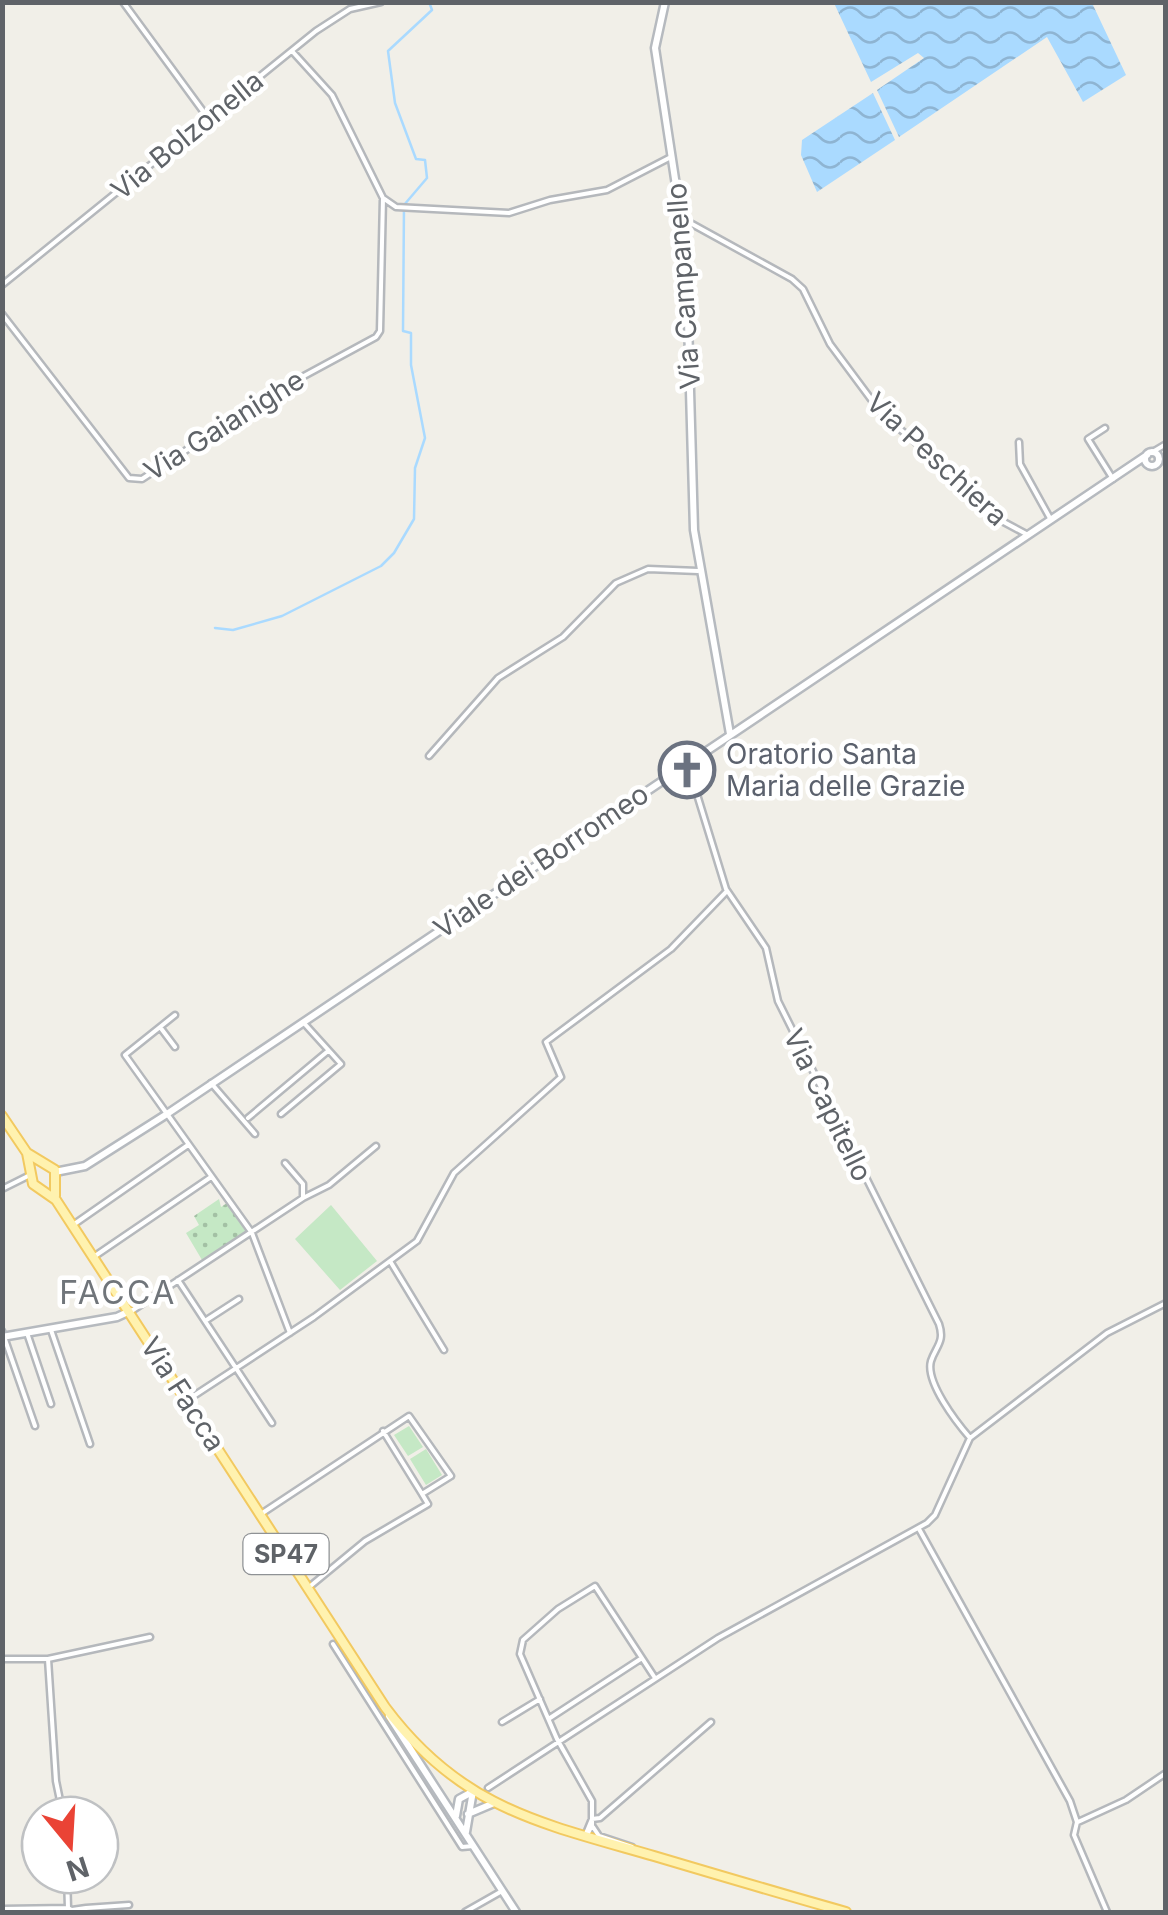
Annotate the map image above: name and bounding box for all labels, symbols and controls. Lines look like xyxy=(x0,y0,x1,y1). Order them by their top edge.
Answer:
street label: Via Bolzonella xyxy=(104,63,270,207)
street label: Via Campanello xyxy=(659,182,707,390)
street label: Via Gaianighe xyxy=(138,362,310,488)
street label: Via Peschiera xyxy=(859,385,1015,533)
place label: Oratorio Santa Maria delle Grazie xyxy=(726,737,965,803)
church icon: Oratorio Santa Maria delle Grazie xyxy=(657,740,717,800)
street label: Viale dei Borromeo xyxy=(427,777,655,945)
street label: Via Capitello xyxy=(776,1023,880,1187)
district label: FACCA xyxy=(59,1273,177,1312)
street label: Via Facca xyxy=(134,1331,232,1457)
road number: SP47 xyxy=(244,1534,328,1574)
north arrow xyxy=(20,1795,120,1895)
text: N xyxy=(62,1849,93,1888)

